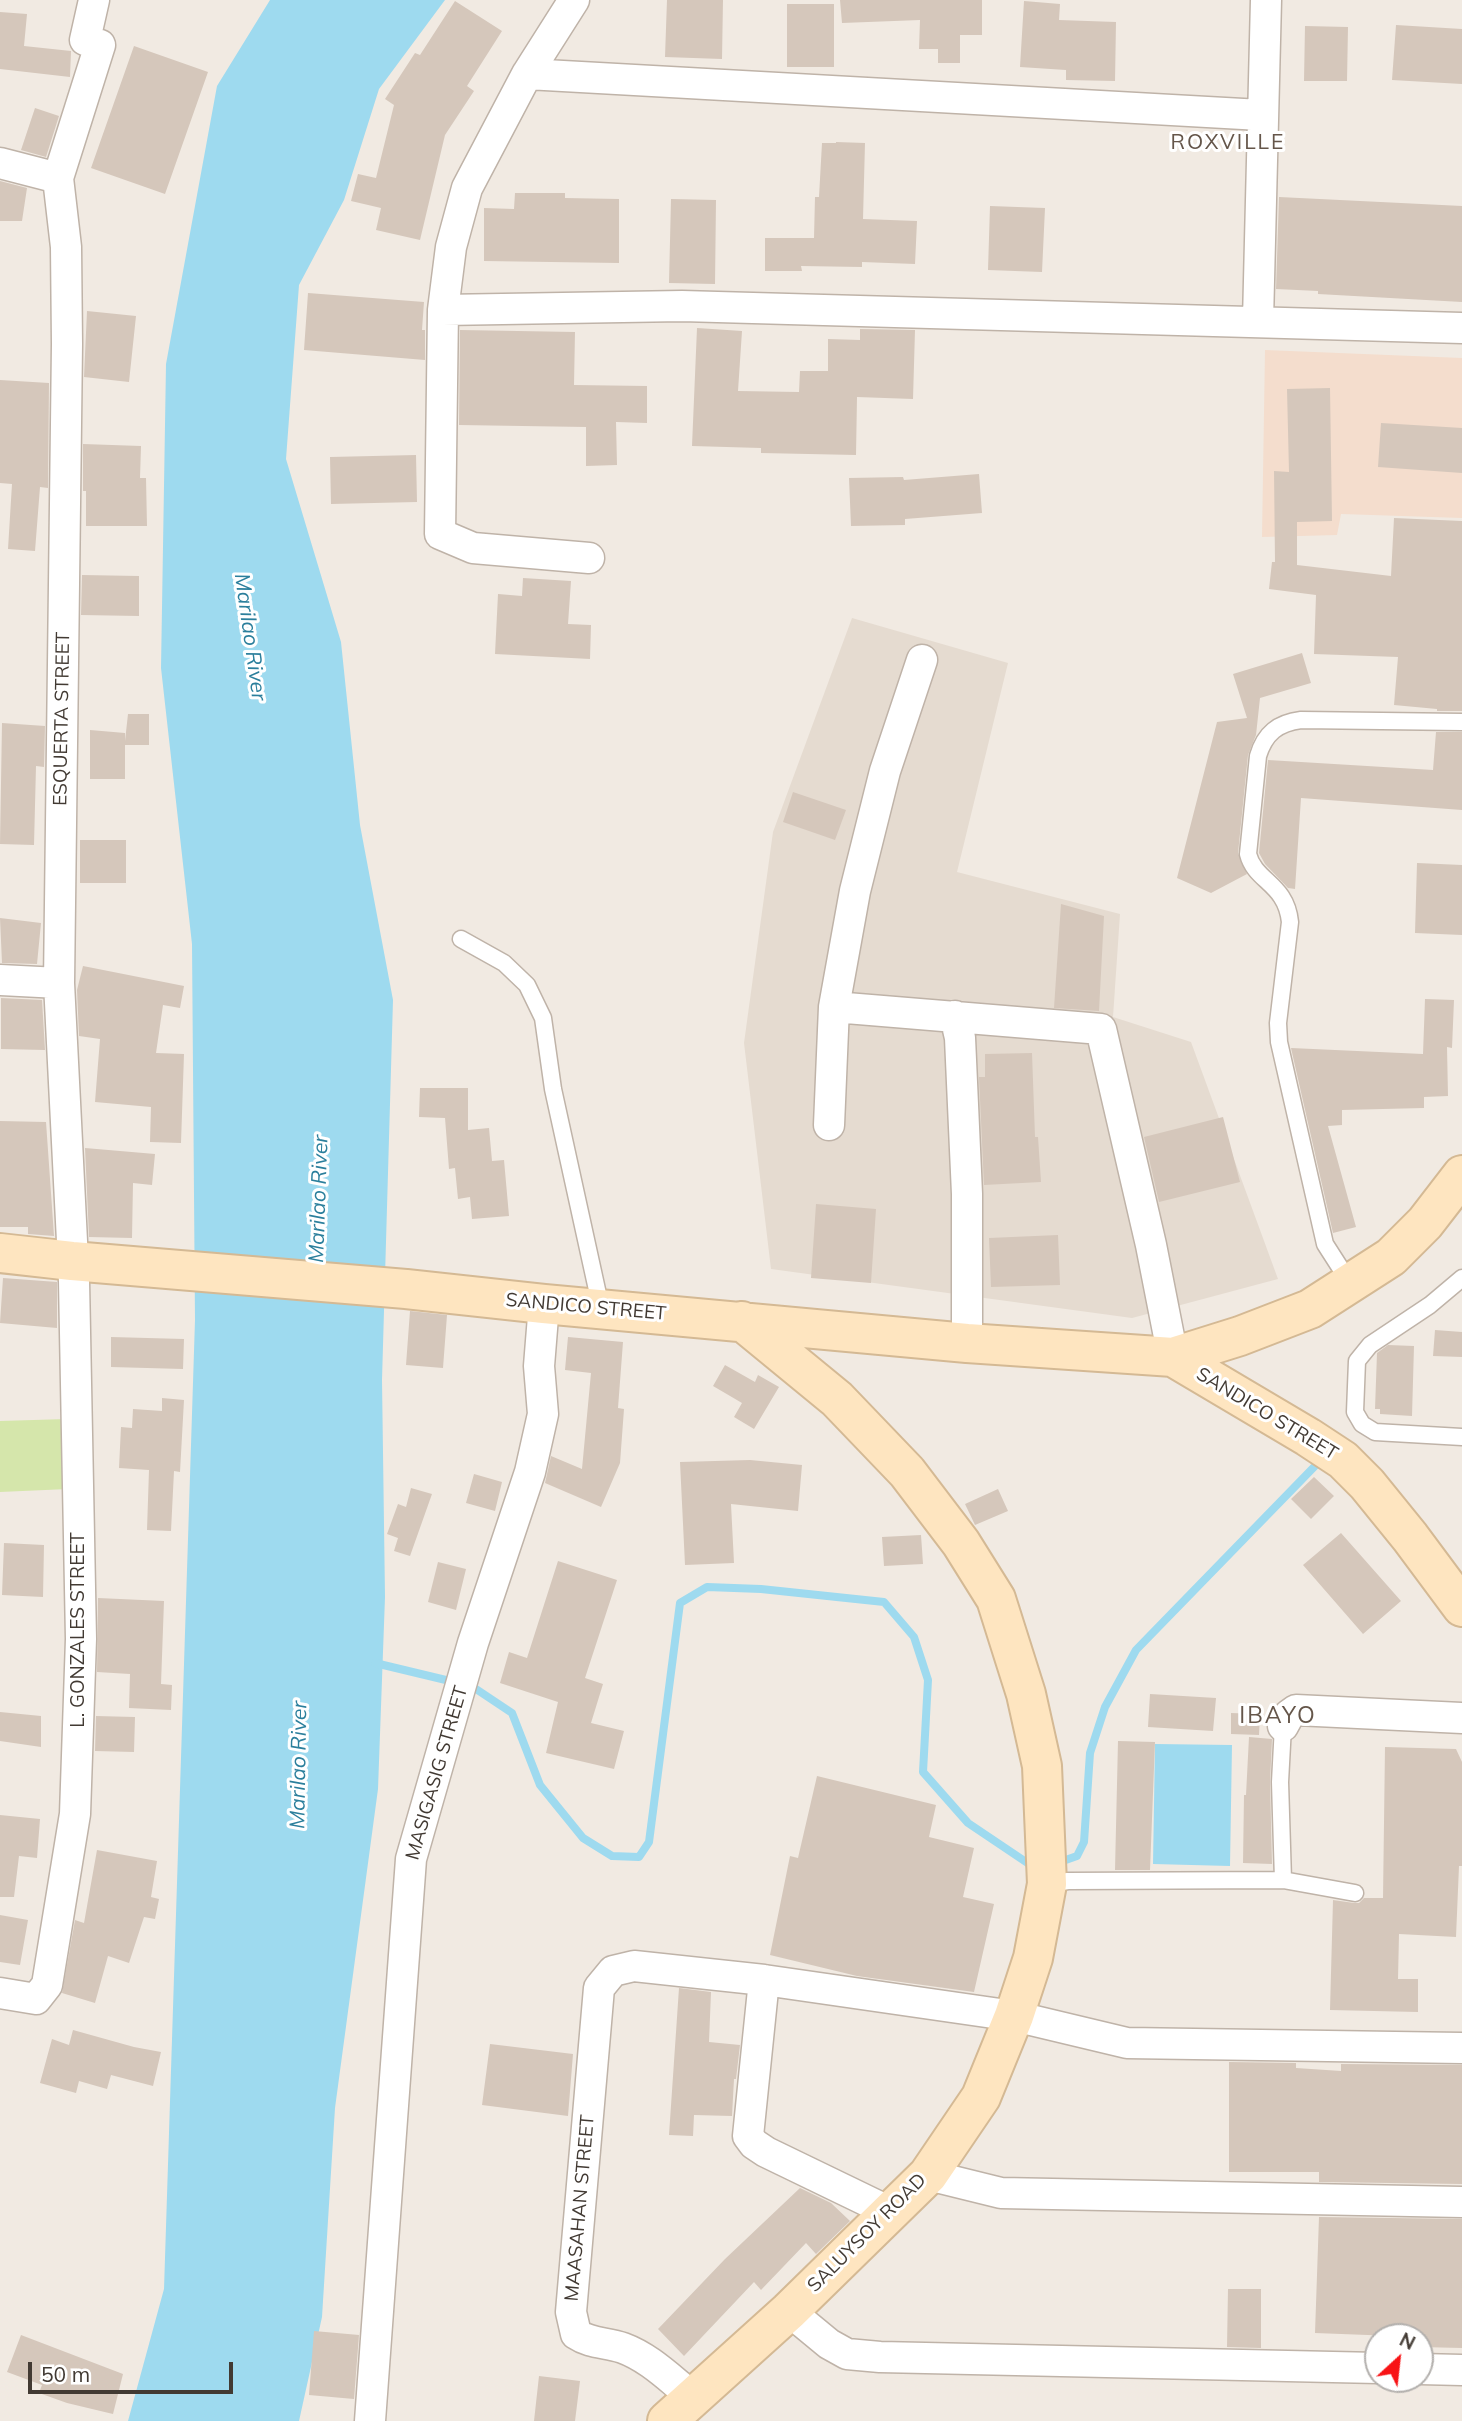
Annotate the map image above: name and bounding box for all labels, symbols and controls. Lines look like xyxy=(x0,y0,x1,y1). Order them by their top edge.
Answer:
district label: ROXVILLE xyxy=(1172,130,1284,156)
water label: Marilao River xyxy=(229,572,271,702)
street label: ESQUERTA STREET xyxy=(49,632,75,806)
water label: Marilao River xyxy=(304,1135,334,1263)
street label: SANDICO STREET xyxy=(505,1289,667,1325)
street label: SANDICO STREET xyxy=(1192,1363,1342,1465)
street label: L. GONZALES STREET xyxy=(67,1532,89,1728)
street label: MASIGASIG STREET xyxy=(401,1683,473,1863)
water label: Marilao River xyxy=(285,1701,313,1829)
district label: IBAYO xyxy=(1240,1702,1316,1730)
street label: MAASAHAN STREET xyxy=(560,2114,600,2302)
street label: SALUYSOY ROAD xyxy=(803,2169,931,2297)
north arrow xyxy=(1364,2323,1434,2393)
text: N xyxy=(1396,2327,1419,2355)
scale bar xyxy=(32,2348,236,2392)
text: 50 m xyxy=(41,2361,90,2387)

